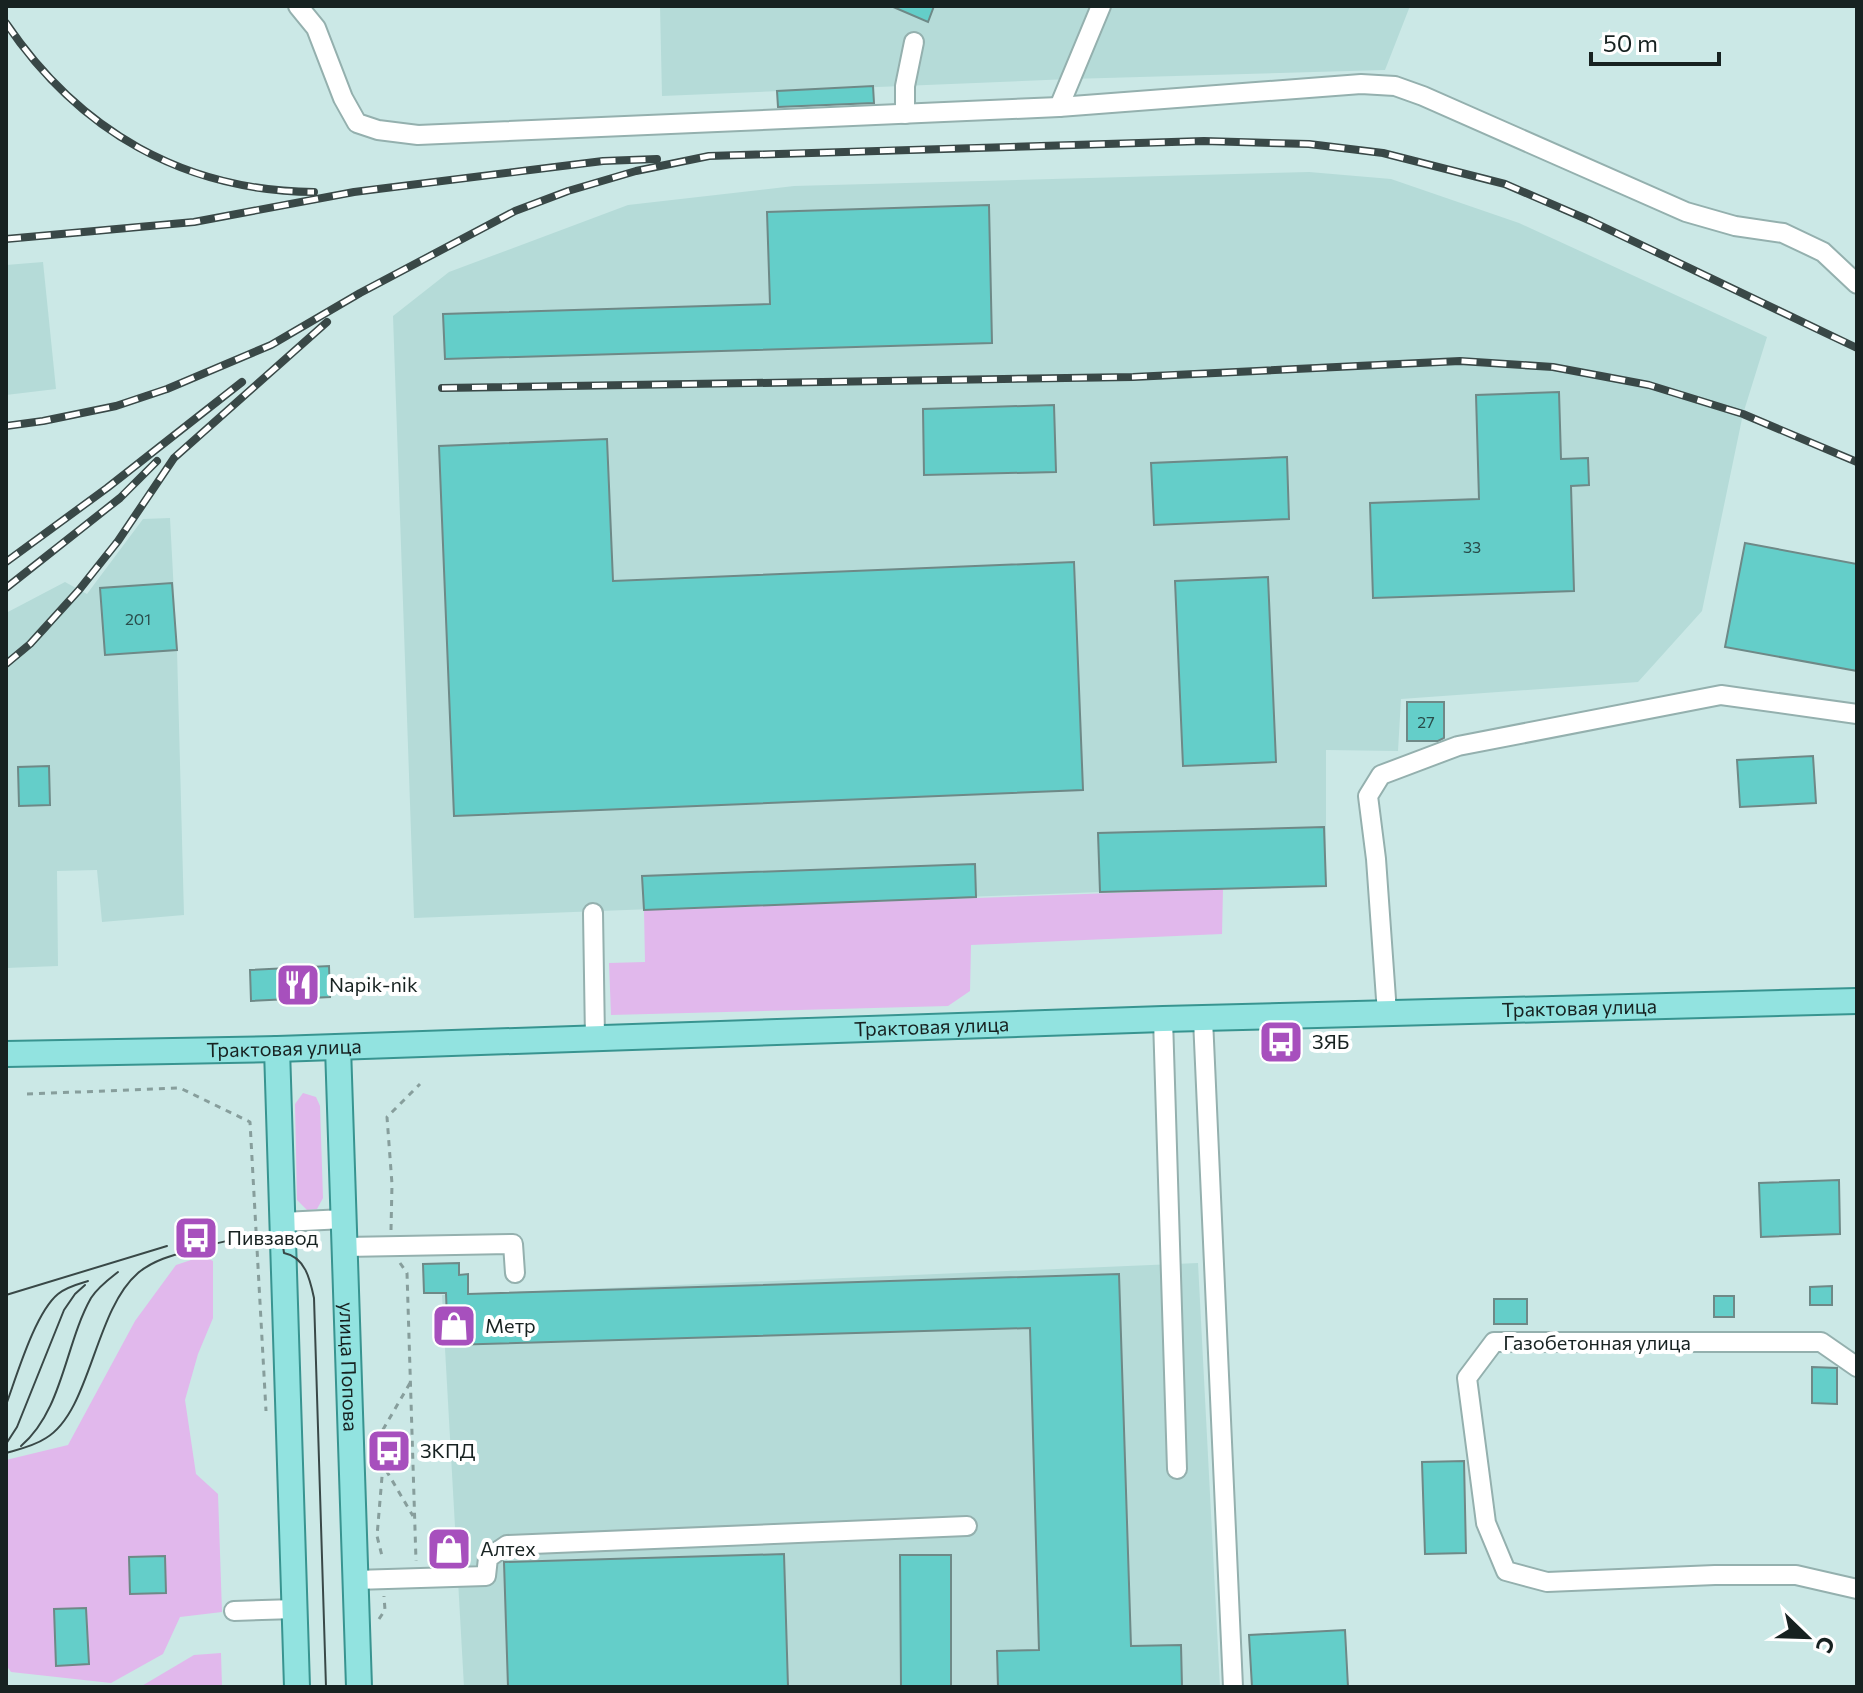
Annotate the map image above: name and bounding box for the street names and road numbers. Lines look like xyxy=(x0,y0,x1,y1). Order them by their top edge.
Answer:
street label: Трактовая улица xyxy=(1501,993,1657,1021)
street label: Трактовая улица xyxy=(854,1011,1010,1040)
street label: Трактовая улица xyxy=(206,1033,362,1061)
street label: улица Попова xyxy=(335,1302,364,1432)
street label: Газобетонная улица xyxy=(1503,1330,1691,1354)

